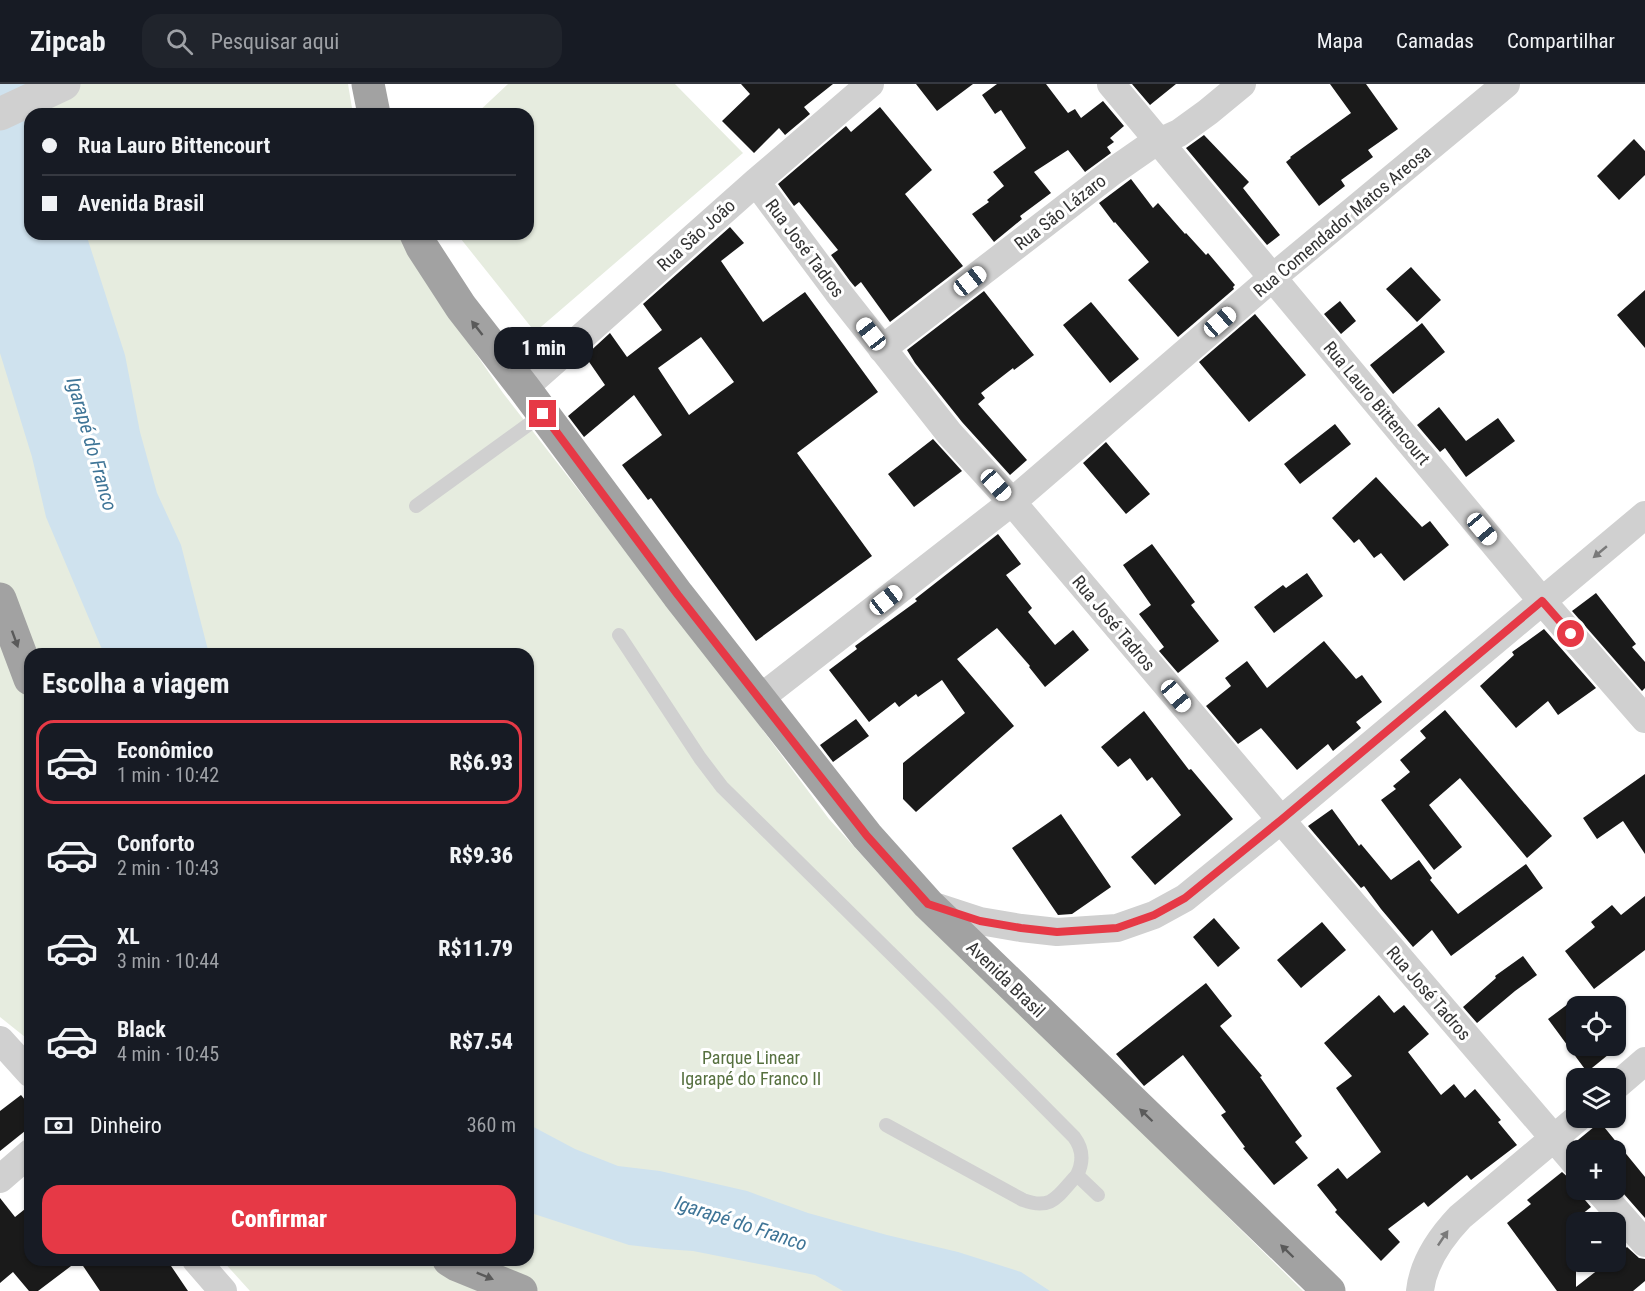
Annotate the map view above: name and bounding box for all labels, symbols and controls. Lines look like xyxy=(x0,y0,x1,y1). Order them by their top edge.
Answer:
search box xyxy=(142,14,562,68)
text: Zipcab xyxy=(30,25,106,58)
icon: search xyxy=(163,25,196,58)
text: Pesquisar aqui xyxy=(211,29,339,54)
text: Mapa xyxy=(1317,29,1363,53)
text: Camadas xyxy=(1396,29,1474,53)
text: Compartilhar xyxy=(1507,29,1615,53)
text: Rua Lauro Bittencourt xyxy=(78,133,270,158)
street label: Rua Comendador Matos Areosa xyxy=(1249,141,1435,301)
street label: Rua São Lázaro xyxy=(1010,170,1110,254)
text: Avenida Brasil xyxy=(78,191,204,216)
street label: Rua São João xyxy=(653,195,739,275)
street label: Rua José Tadros xyxy=(761,195,849,301)
car xyxy=(950,263,990,299)
car xyxy=(1201,303,1239,341)
car xyxy=(853,314,889,354)
one-way arrow xyxy=(472,321,484,336)
callout: 1 min xyxy=(494,327,592,369)
text: 1 min xyxy=(521,336,566,360)
street label: Rua Lauro Bittencourt xyxy=(1319,337,1435,469)
water label: Igarapé do Franco xyxy=(61,375,123,513)
route end xyxy=(529,400,556,427)
car xyxy=(977,466,1015,504)
car xyxy=(1464,509,1500,549)
one-way arrow xyxy=(1592,546,1608,559)
street label: Rua José Tadros xyxy=(1068,571,1160,675)
car xyxy=(866,582,906,618)
route start xyxy=(1557,620,1584,647)
one-way arrow xyxy=(11,630,20,648)
text: Escolha a viagem xyxy=(42,668,230,700)
car xyxy=(1158,676,1194,716)
icon: car xyxy=(45,735,99,789)
text: Econômico xyxy=(117,738,213,763)
text: R$6.93 xyxy=(449,750,513,775)
text: 1 min · 10:42 xyxy=(117,763,219,787)
icon: car xyxy=(45,828,99,882)
text: Conforto xyxy=(117,831,195,856)
text: R$9.36 xyxy=(449,843,513,868)
text: 2 min · 10:43 xyxy=(117,856,219,880)
icon: car xyxy=(45,921,99,975)
text: XL xyxy=(117,924,140,949)
text: R$11.79 xyxy=(438,936,513,961)
street label: Avenida Brasil xyxy=(963,937,1049,1021)
street label: Rua José Tadros xyxy=(1382,942,1476,1044)
text: 3 min · 10:44 xyxy=(117,949,219,973)
map controls xyxy=(1566,996,1626,1272)
button: locate xyxy=(1566,996,1626,1056)
icon: car xyxy=(45,1014,99,1068)
text: Black xyxy=(117,1017,166,1042)
text: R$7.54 xyxy=(449,1029,513,1054)
text: 4 min · 10:45 xyxy=(117,1042,219,1066)
park label: Parque Linear Igarapé do Franco II xyxy=(681,1047,821,1089)
button: layers xyxy=(1566,1068,1626,1128)
one-way arrow xyxy=(1139,1108,1154,1122)
icon: cash xyxy=(42,1109,75,1142)
text: Dinheiro xyxy=(90,1113,162,1138)
text: 360 m xyxy=(467,1113,516,1137)
button: + xyxy=(1566,1140,1626,1200)
button: Confirmar xyxy=(42,1185,516,1254)
water label: Igarapé do Franco xyxy=(672,1190,810,1256)
button: − xyxy=(1566,1212,1626,1272)
one-way arrow xyxy=(1437,1230,1448,1246)
one-way arrow xyxy=(1280,1244,1294,1258)
one-way arrow xyxy=(476,1271,494,1281)

